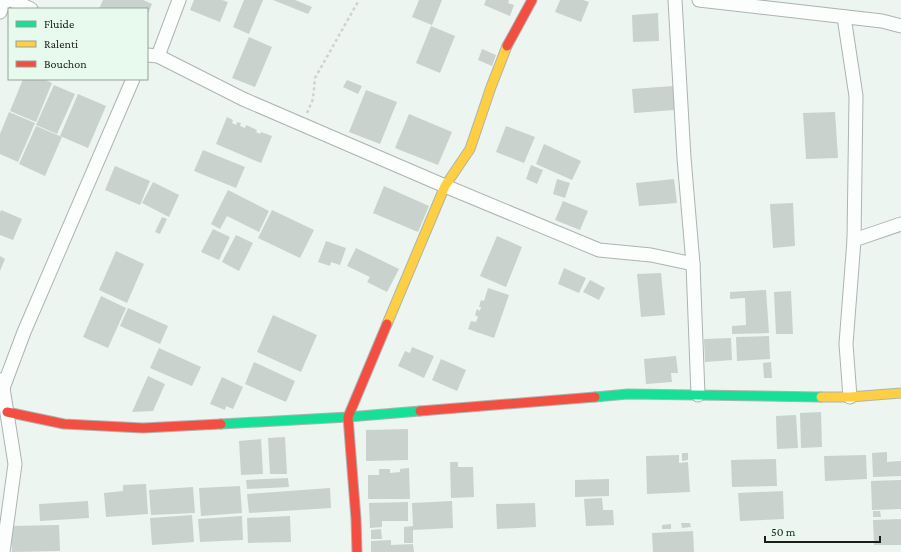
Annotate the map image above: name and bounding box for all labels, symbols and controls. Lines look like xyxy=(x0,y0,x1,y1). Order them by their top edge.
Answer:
legend xyxy=(8,8,148,80)
text: Fluide xyxy=(44,17,74,31)
text: Ralenti xyxy=(44,37,78,51)
text: Bouchon xyxy=(44,57,87,71)
scale bar xyxy=(765,518,880,544)
text: 50 m xyxy=(771,525,796,539)

